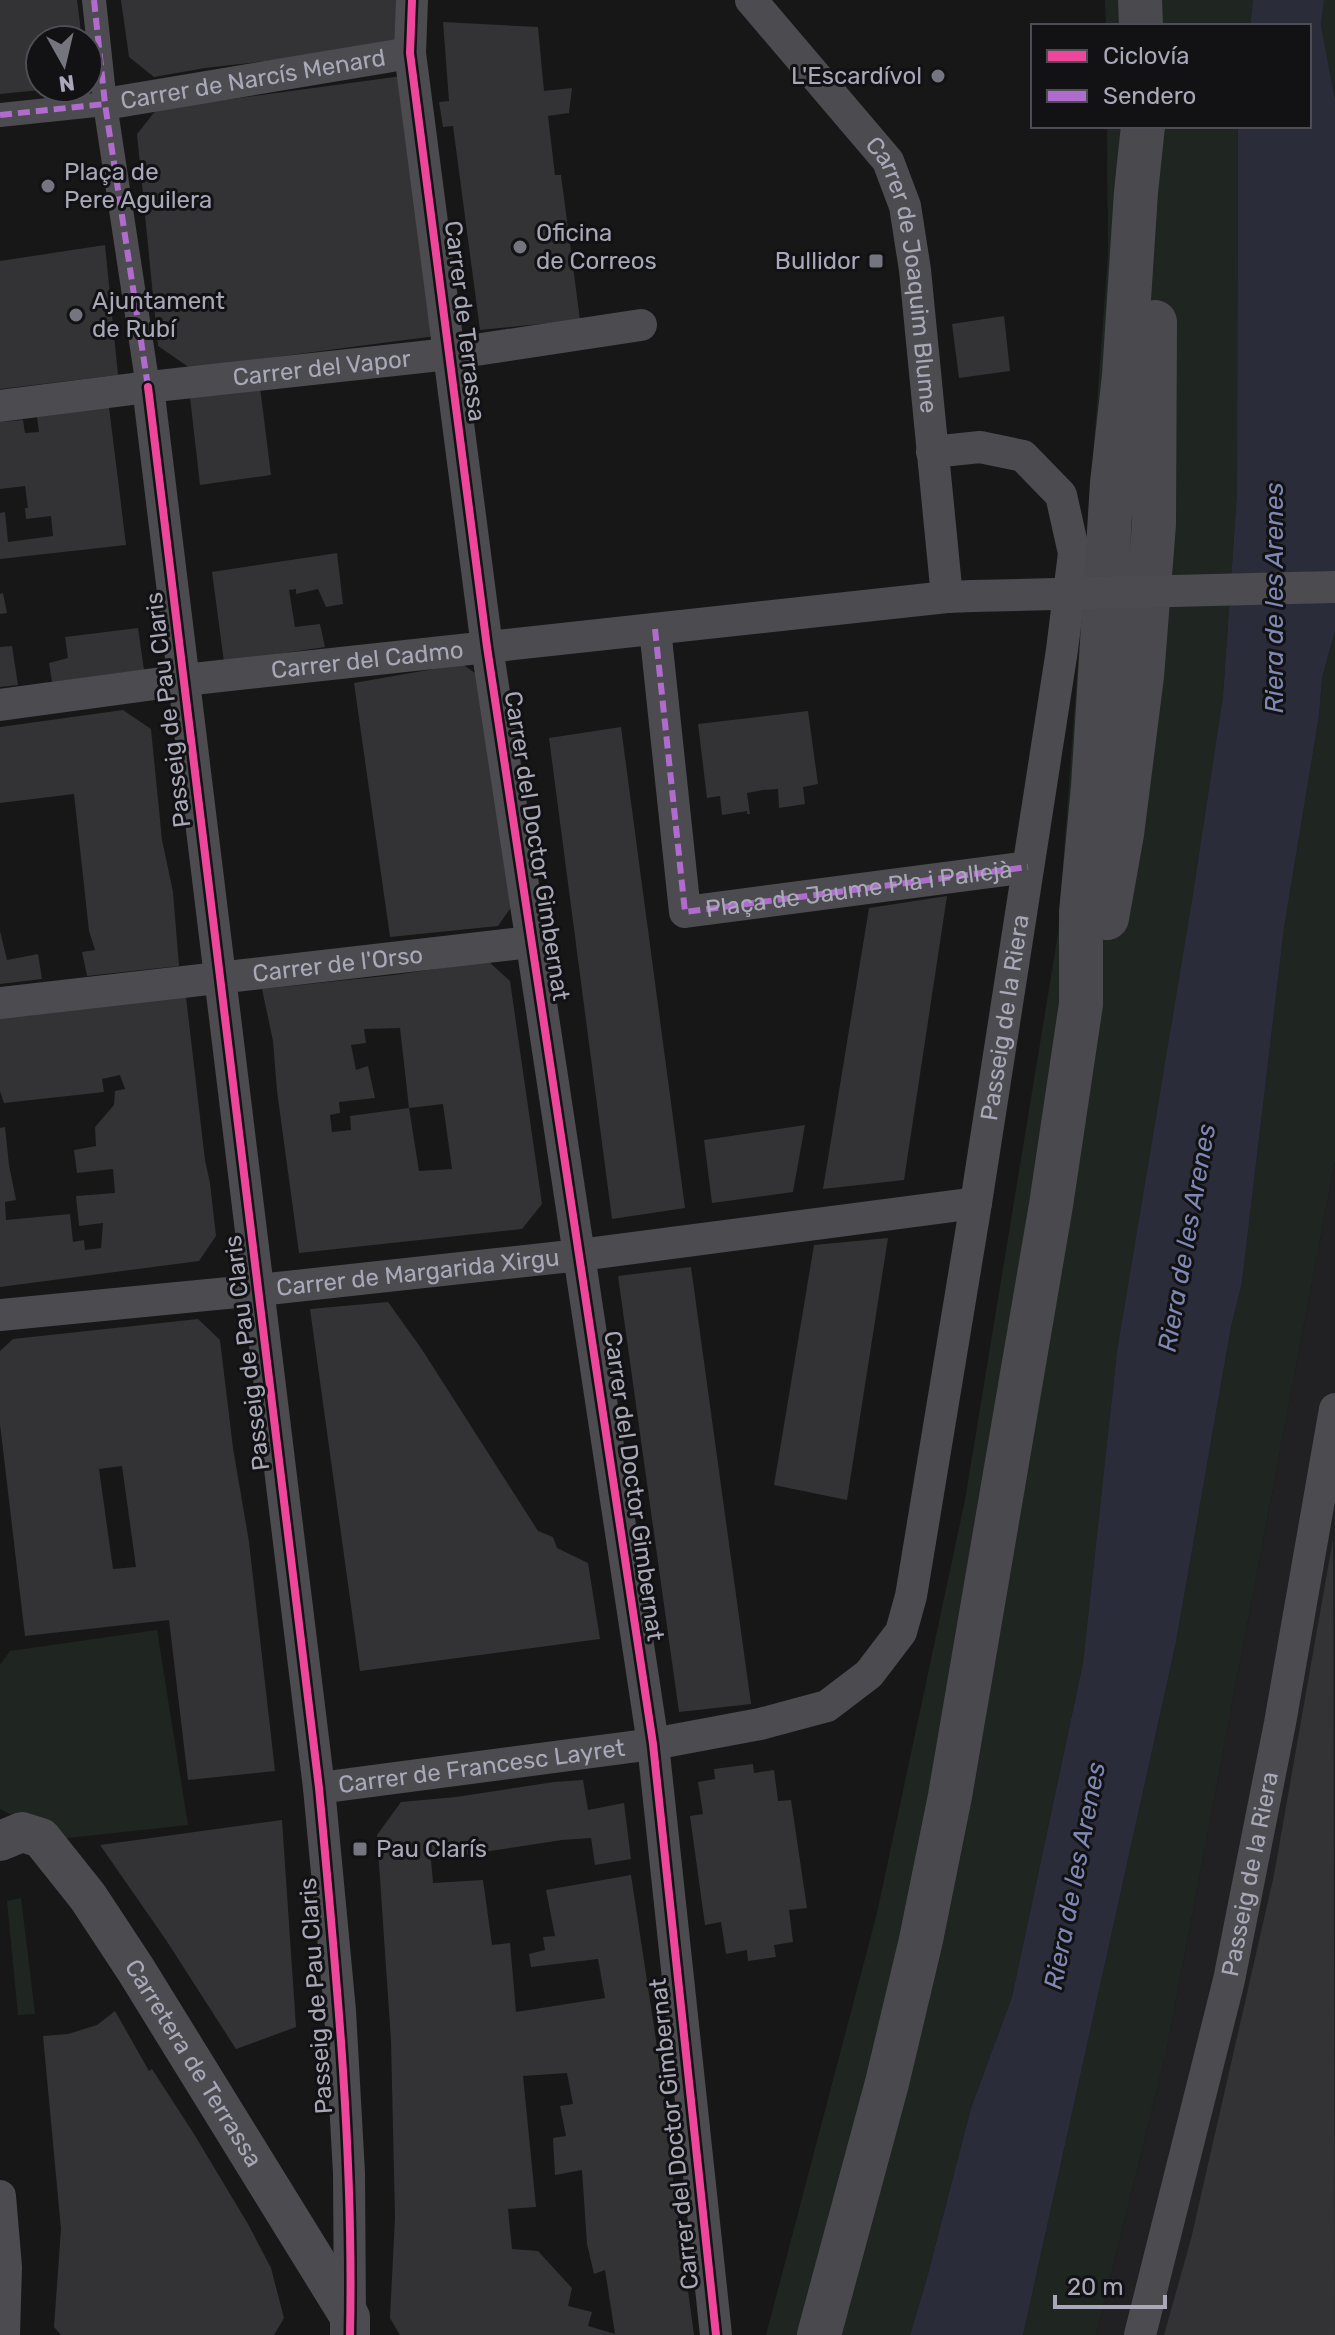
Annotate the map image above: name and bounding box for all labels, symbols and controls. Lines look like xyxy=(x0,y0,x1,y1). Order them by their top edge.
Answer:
north arrow xyxy=(24,24,104,104)
legend xyxy=(1031,24,1311,128)
text: Ciclovía xyxy=(1103,42,1190,70)
street label: Carrer de Narcís Menard xyxy=(118,43,388,115)
place label: L'Escardívol xyxy=(791,62,922,90)
marker: L'Escardívol xyxy=(929,67,947,85)
text: N xyxy=(57,69,76,98)
text: Sendero xyxy=(1103,82,1196,110)
street label: Carrer de Joaquim Blume xyxy=(860,131,943,414)
place label: Plaça de Pere Aguilera xyxy=(64,158,212,214)
marker: Plaça de Pere Aguilera xyxy=(39,177,57,195)
street label: Carrer de Terrassa xyxy=(439,219,491,423)
place label: Oficina de Correos xyxy=(536,219,657,275)
marker: Oficina de Correos xyxy=(511,238,529,256)
place label: Bullidor xyxy=(775,247,860,275)
marker: Bullidor xyxy=(867,252,885,270)
place label: Ajuntament de Rubí xyxy=(92,287,225,343)
marker: Ajuntament de Rubí xyxy=(67,306,85,324)
street label: Carrer del Vapor xyxy=(231,344,412,392)
water label: Riera de les Arenes xyxy=(1259,482,1290,714)
street label: Passeig de Pau Claris xyxy=(140,591,196,829)
street label: Carrer del Cadmo xyxy=(270,636,465,684)
street label: Carrer del Doctor Gimbernat xyxy=(499,689,575,1003)
street label: Plaça de Jaume Pla i Pallejà xyxy=(704,855,1014,923)
street label: Passeig de la Riera xyxy=(975,913,1035,1123)
street label: Carrer de l'Orso xyxy=(251,941,424,988)
water label: Riera de les Arenes xyxy=(1152,1121,1222,1355)
street label: Passeig de Pau Claris xyxy=(219,1234,275,1472)
street label: Carrer de Margarida Xirgu xyxy=(275,1243,561,1302)
street label: Carrer del Doctor Gimbernat xyxy=(598,1329,670,1643)
street label: Carrer de Francesc Layret xyxy=(337,1734,627,1799)
water label: Riera de les Arenes xyxy=(1038,1760,1112,1992)
street label: Passeig de la Riera xyxy=(1216,1769,1284,1979)
place label: Pau Clarís xyxy=(376,1835,487,1863)
marker: Pau Clarís xyxy=(351,1840,369,1858)
street label: Passeig de Pau Claris xyxy=(294,1877,338,2115)
street label: Carretera de Terrassa xyxy=(119,1954,268,2172)
street label: Carrer del Doctor Gimbernat xyxy=(644,1977,704,2291)
scale bar xyxy=(1055,2259,1165,2309)
text: 20 m xyxy=(1067,2273,1124,2301)

